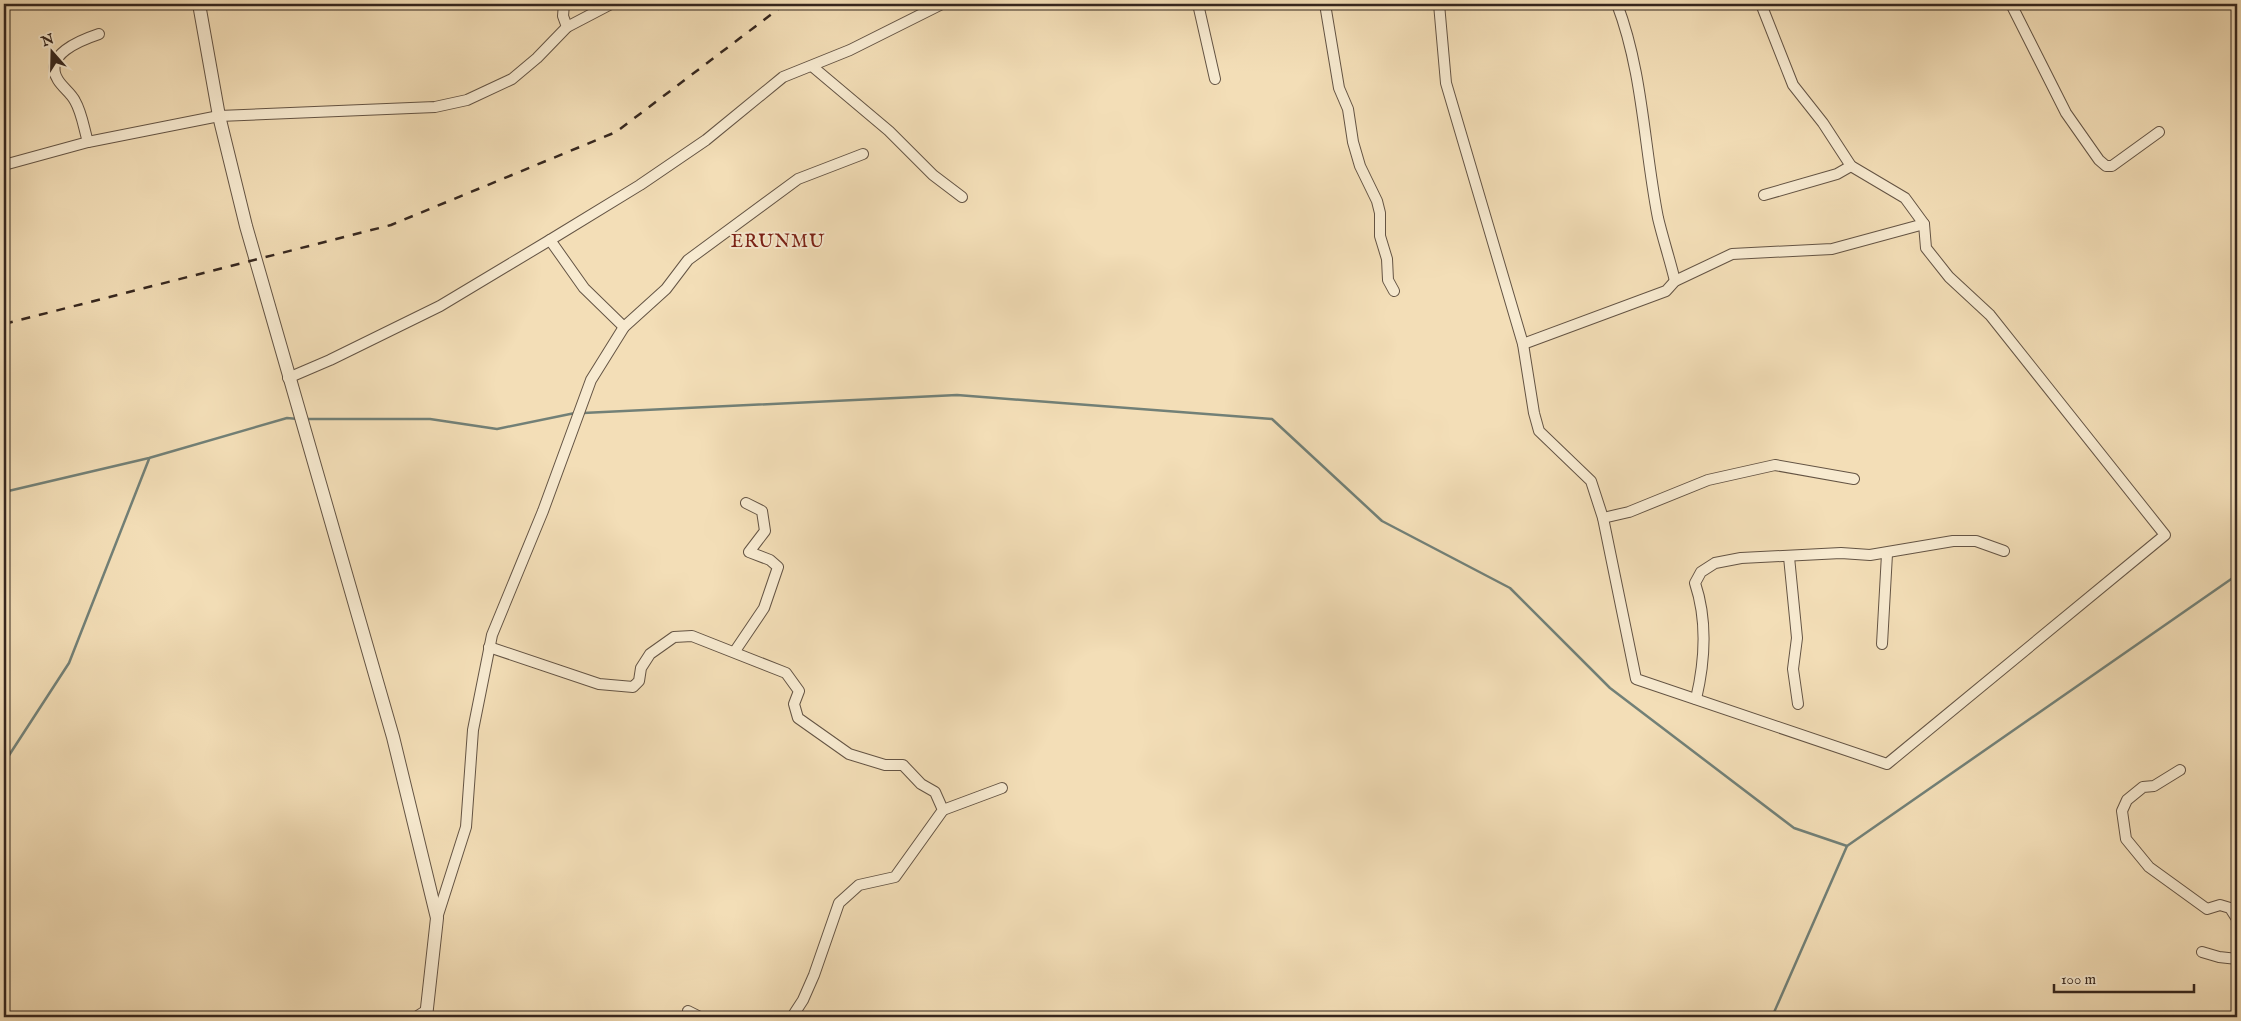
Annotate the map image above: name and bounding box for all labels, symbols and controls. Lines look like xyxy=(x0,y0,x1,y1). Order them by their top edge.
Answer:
north arrow xyxy=(28,28,78,78)
text: N xyxy=(38,30,57,52)
district label: ERUNMU xyxy=(731,231,825,254)
scale bar xyxy=(2054,961,2194,993)
text: 100 m xyxy=(2061,970,2097,989)

